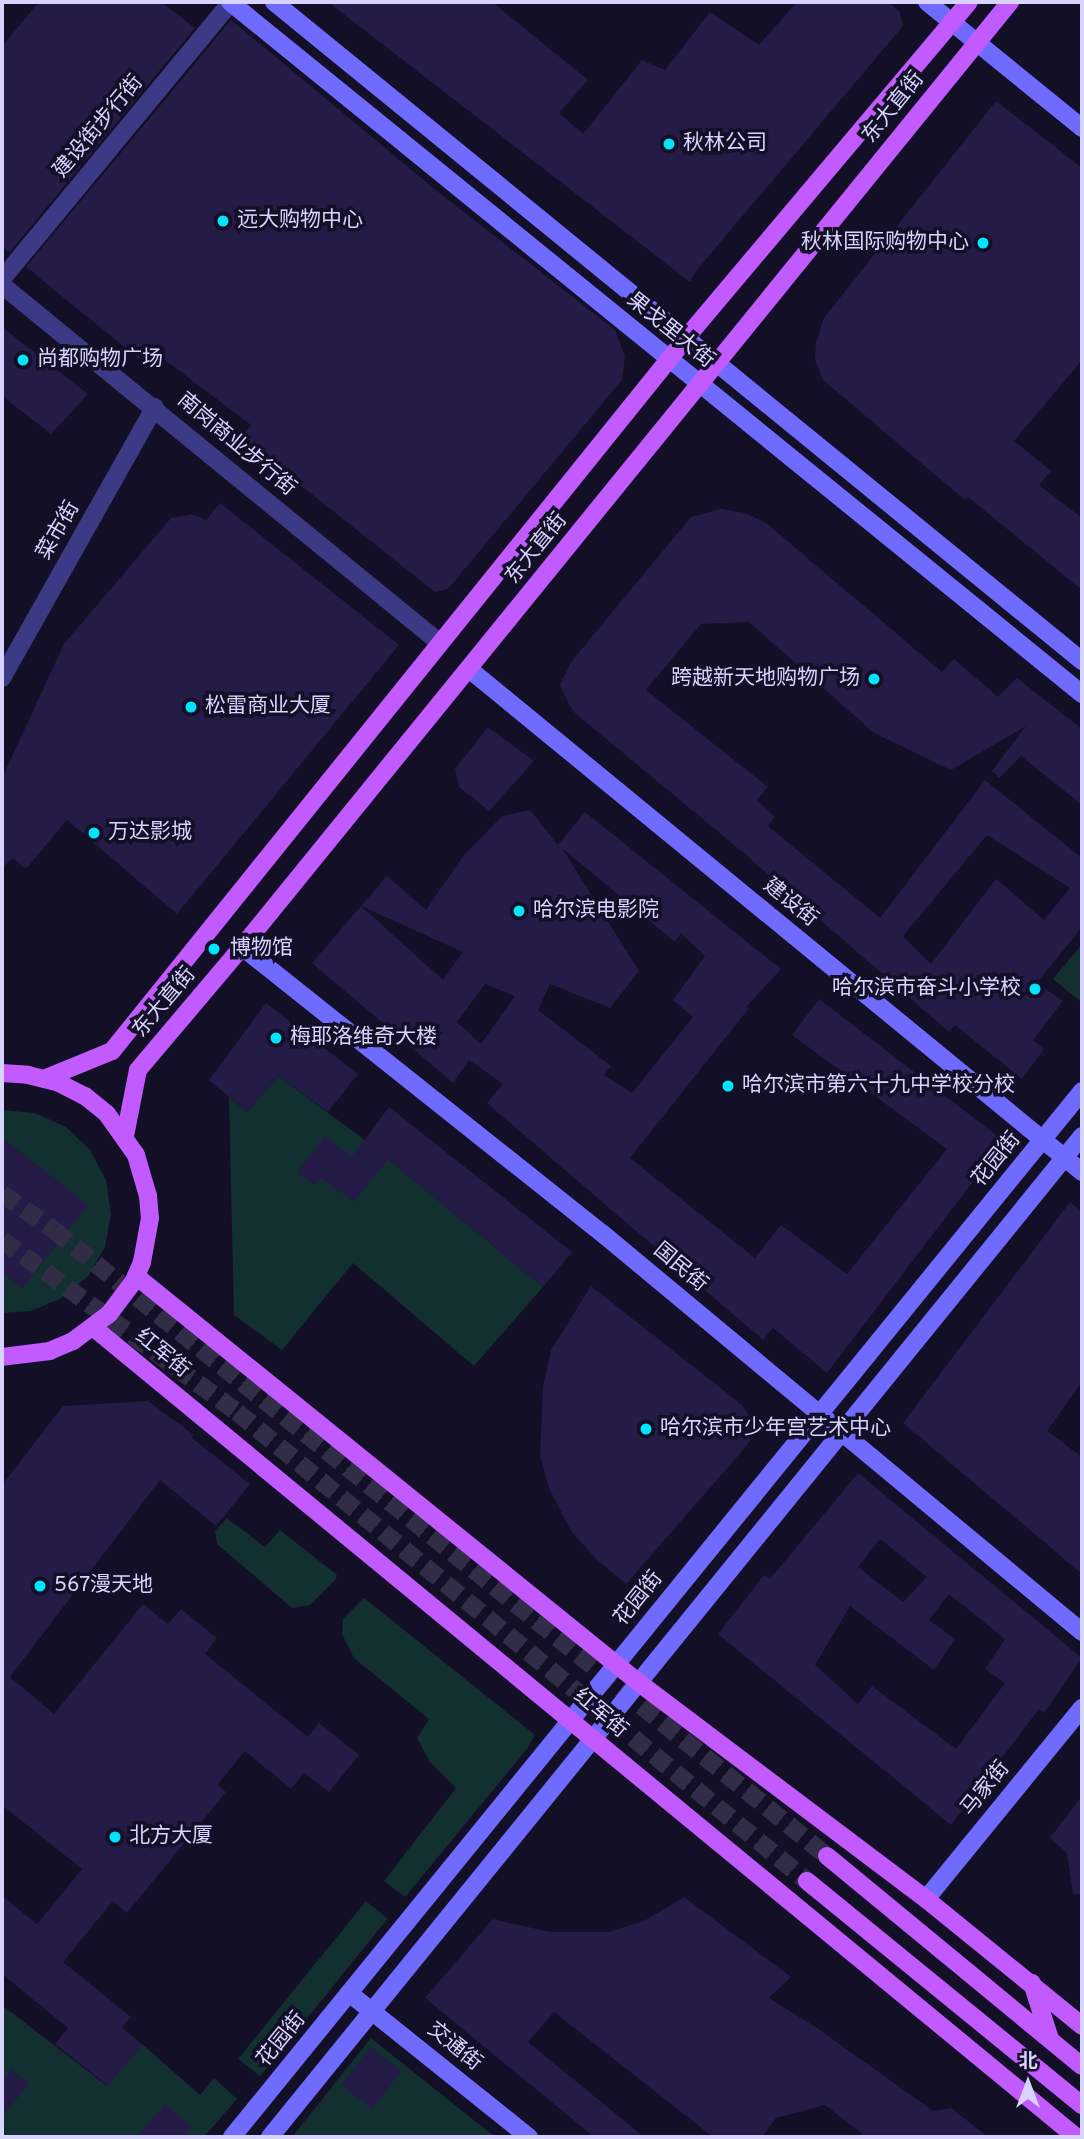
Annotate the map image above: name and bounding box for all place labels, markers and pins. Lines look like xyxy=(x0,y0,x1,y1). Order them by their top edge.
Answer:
place label: 秋林公司 xyxy=(683,131,767,157)
marker: 秋林公司 xyxy=(661,136,677,152)
place label: 远大购物中心 xyxy=(237,208,363,234)
marker: 远大购物中心 xyxy=(215,213,231,229)
place label: 秋林国际购物中心 xyxy=(801,230,969,256)
marker: 秋林国际购物中心 xyxy=(975,235,991,251)
place label: 尚都购物广场 xyxy=(37,347,163,373)
marker: 尚都购物广场 xyxy=(15,352,31,368)
place label: 跨越新天地购物广场 xyxy=(671,666,860,692)
marker: 跨越新天地购物广场 xyxy=(866,671,882,687)
place label: 松雷商业大厦 xyxy=(205,694,331,720)
marker: 松雷商业大厦 xyxy=(183,699,199,715)
place label: 万达影城 xyxy=(108,820,192,846)
marker: 万达影城 xyxy=(86,825,102,841)
place label: 哈尔滨电影院 xyxy=(533,898,659,924)
marker: 哈尔滨电影院 xyxy=(511,903,527,919)
place label: 博物馆 xyxy=(230,936,293,962)
marker: 博物馆 xyxy=(204,939,224,959)
place label: 哈尔滨市奋斗小学校 xyxy=(832,976,1021,1002)
marker: 哈尔滨市奋斗小学校 xyxy=(1027,981,1043,997)
place label: 梅耶洛维奇大楼 xyxy=(290,1025,437,1051)
marker: 梅耶洛维奇大楼 xyxy=(268,1030,284,1046)
place label: 哈尔滨市第六十九中学校分校 xyxy=(742,1073,1015,1099)
marker: 哈尔滨市第六十九中学校分校 xyxy=(720,1078,736,1094)
place label: 哈尔滨市少年宫艺术中心 xyxy=(660,1416,891,1442)
marker: 哈尔滨市少年宫艺术中心 xyxy=(638,1421,654,1437)
place label: 567漫天地 xyxy=(54,1573,153,1599)
marker: 567漫天地 xyxy=(32,1578,48,1594)
place label: 北方大厦 xyxy=(129,1824,213,1850)
marker: 北方大厦 xyxy=(107,1829,123,1845)

